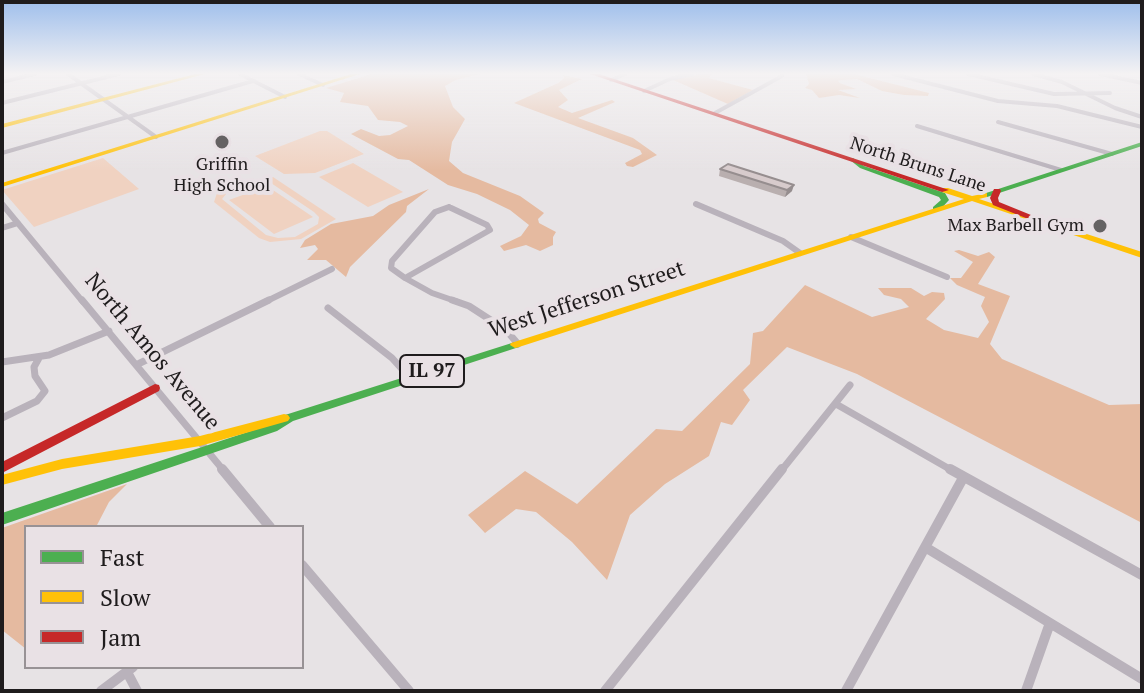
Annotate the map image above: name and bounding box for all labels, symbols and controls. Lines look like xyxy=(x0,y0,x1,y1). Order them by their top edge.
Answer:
marker: Griffin High School xyxy=(213,133,231,151)
street label: North Bruns Lane xyxy=(847,133,989,197)
place label: Griffin High School xyxy=(174,154,270,196)
place label: Max Barbell Gym xyxy=(947,215,1084,237)
marker: Max Barbell Gym xyxy=(1091,217,1109,235)
street label: West Jefferson Street xyxy=(486,256,688,344)
street label: North Amos Avenue xyxy=(79,268,225,436)
road number: IL 97 xyxy=(400,355,464,387)
legend xyxy=(24,525,304,669)
text: Fast xyxy=(100,541,144,573)
text: Slow xyxy=(100,581,151,613)
text: Jam xyxy=(100,621,141,653)

